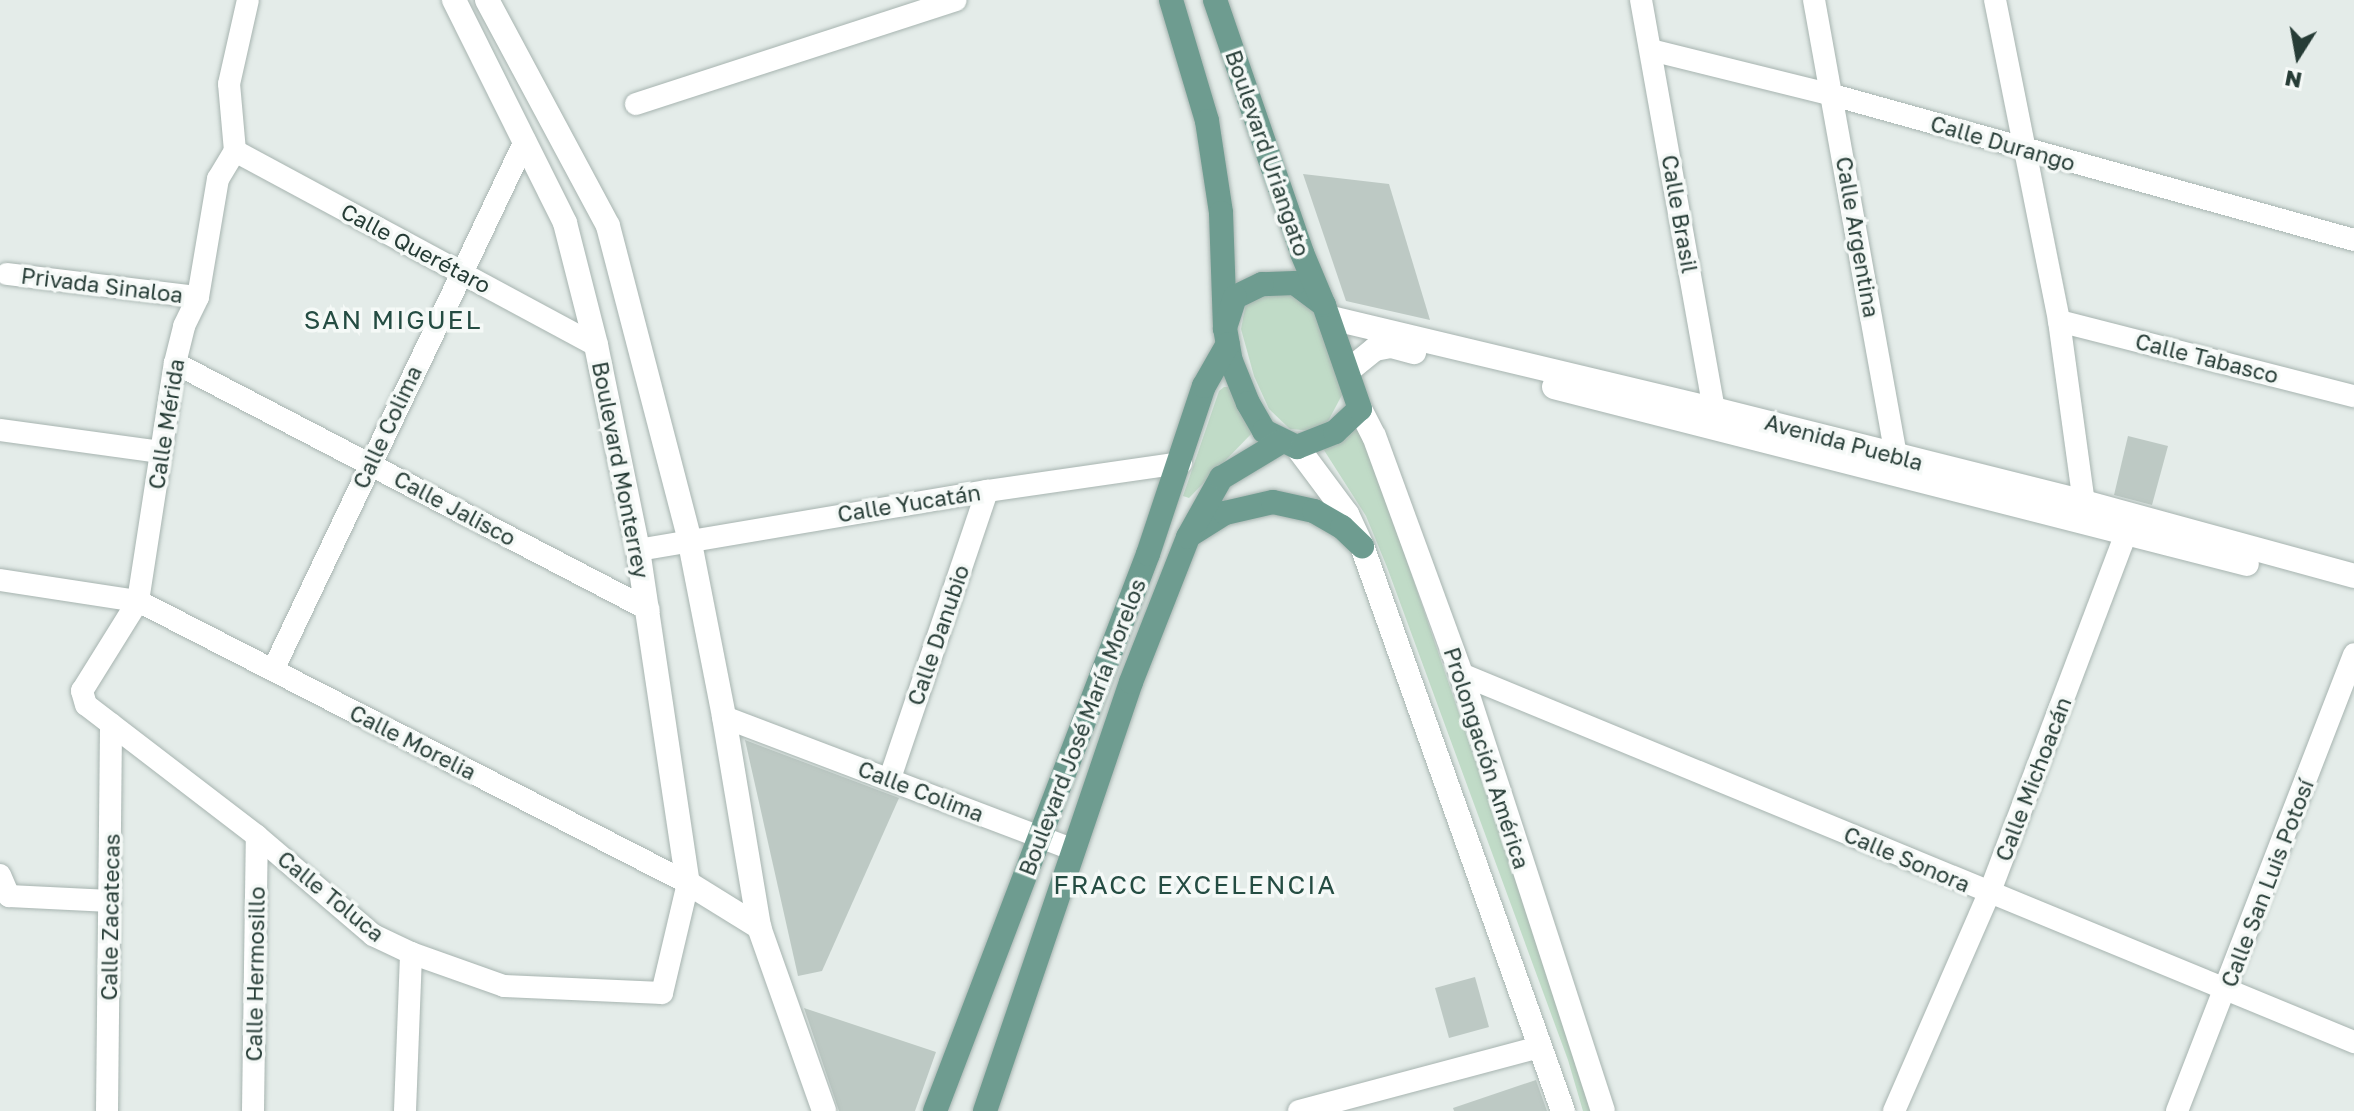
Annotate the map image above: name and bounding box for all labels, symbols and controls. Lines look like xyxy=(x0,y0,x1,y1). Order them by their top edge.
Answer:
north arrow xyxy=(2258,16,2338,96)
street label: Boulevard Uriangato xyxy=(1220,47,1316,259)
text: N xyxy=(2283,65,2304,95)
street label: Calle Durango xyxy=(1928,110,2078,176)
street label: Calle Brasil xyxy=(1657,153,1703,275)
street label: Calle Argentina xyxy=(1831,155,1885,319)
street label: Calle Querétaro xyxy=(337,197,495,299)
street label: Privada Sinaloa xyxy=(20,262,184,308)
district label: SAN MIGUEL xyxy=(304,304,482,336)
street label: Calle Tabasco xyxy=(2133,327,2281,389)
street label: Calle Mérida xyxy=(143,357,189,491)
street label: Boulevard Monterrey xyxy=(587,359,655,581)
street label: Calle Colima xyxy=(347,361,427,493)
street label: Avenida Puebla xyxy=(1762,408,1926,476)
street label: Calle Jalisco xyxy=(390,465,520,551)
street label: Calle Yucatán xyxy=(836,479,982,527)
street label: Calle Danubio xyxy=(902,561,974,709)
street label: Boulevard José María Morelos xyxy=(1013,575,1151,879)
street label: Prolongación América xyxy=(1439,644,1535,872)
street label: Calle Michoacán xyxy=(1990,693,2076,865)
street label: Calle Morelia xyxy=(345,699,481,785)
street label: Calle Colima xyxy=(854,755,988,827)
street label: Calle San Luis Potosí xyxy=(2215,775,2319,991)
street label: Calle Sonora xyxy=(1840,821,1974,897)
street label: Calle Zacatecas xyxy=(95,833,125,1001)
street label: Calle Toluca xyxy=(273,845,389,947)
district label: FRACC EXCELENCIA xyxy=(1053,869,1337,901)
street label: Calle Hermosillo xyxy=(240,886,270,1062)

